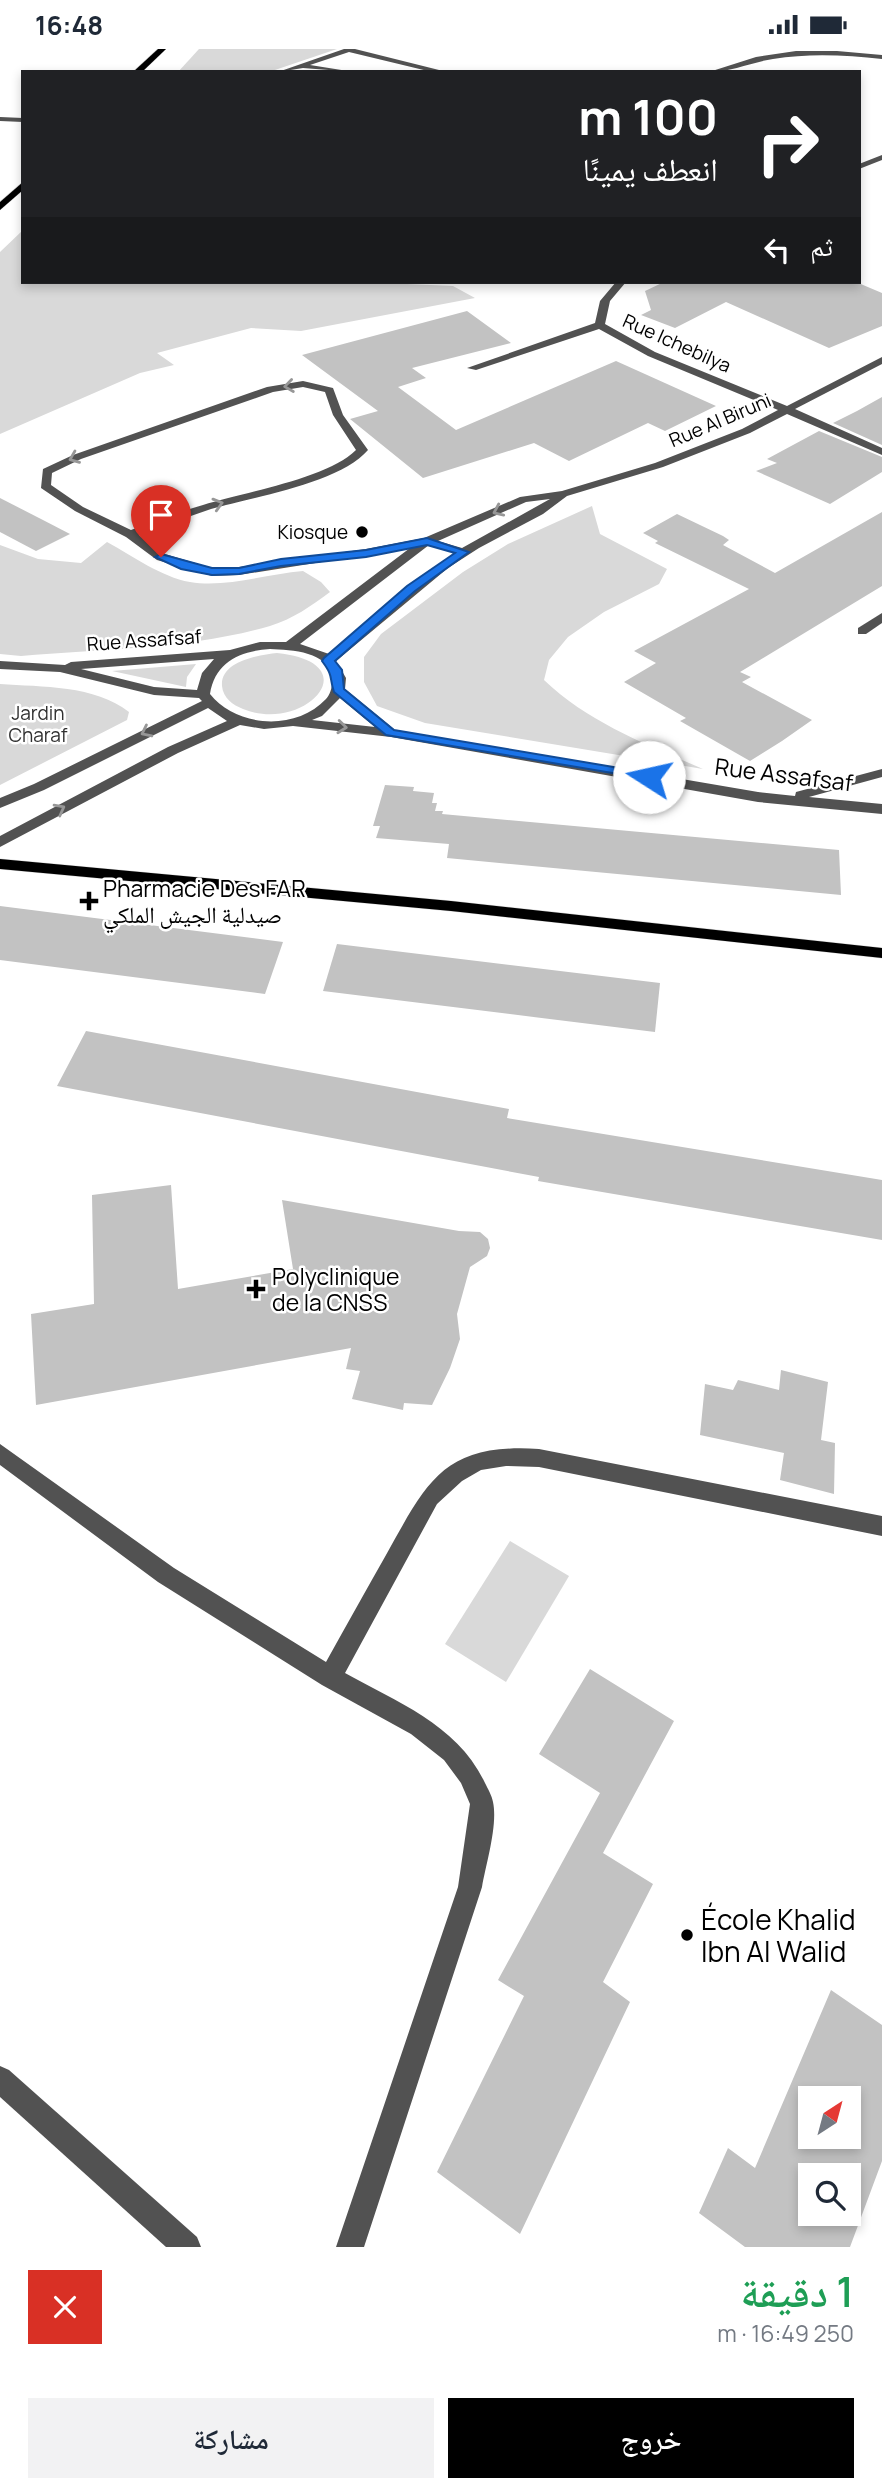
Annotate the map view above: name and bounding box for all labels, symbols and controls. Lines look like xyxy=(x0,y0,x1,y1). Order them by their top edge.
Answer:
text: 16:48 xyxy=(35,7,103,43)
text: 100 m xyxy=(578,83,718,150)
icon: right xyxy=(742,98,833,189)
text: انعطف يمينًا xyxy=(583,147,718,191)
text: ثم xyxy=(810,228,833,264)
icon: left xyxy=(758,231,796,269)
street label: Rue Ichebilya xyxy=(619,308,735,378)
one-way arrow xyxy=(283,378,295,393)
street label: Rue Al Biruni xyxy=(665,387,775,453)
one-way arrow xyxy=(69,450,81,464)
pin xyxy=(131,485,191,557)
icon: arrive xyxy=(142,496,180,534)
one-way arrow xyxy=(212,498,224,513)
one-way arrow xyxy=(492,503,505,517)
place label: Kiosque xyxy=(278,519,348,545)
marker: Kiosque xyxy=(354,524,370,540)
street label: Rue Assafsaf xyxy=(86,623,202,657)
park label: Jardin Charaf xyxy=(8,700,68,748)
one-way arrow xyxy=(336,720,347,735)
one-way arrow xyxy=(141,724,153,738)
position arrow xyxy=(612,740,686,814)
street label: Rue Assafsaf xyxy=(713,750,855,798)
one-way arrow xyxy=(53,804,65,818)
place label: Pharmacie Des FAR صيدلية الجيش الملكي xyxy=(103,872,306,934)
marker: Pharmacie Des FAR صيدلية الجيش الملكي xyxy=(81,893,97,909)
place label: Polyclinique de la CNSS xyxy=(272,1260,399,1318)
marker: Polyclinique de la CNSS xyxy=(246,1279,266,1299)
place label: École Khalid Ibn Al Walid xyxy=(701,1900,856,1970)
marker: École Khalid Ibn Al Walid xyxy=(679,1927,695,1943)
north arrow xyxy=(798,2086,861,2149)
map controls xyxy=(798,2086,861,2226)
button: search xyxy=(798,2163,861,2226)
text: 1 دقيقة xyxy=(741,2262,854,2320)
button: close xyxy=(28,2270,102,2344)
text: 250 m · 16:49 xyxy=(717,2317,854,2349)
button: مشاركة xyxy=(28,2398,434,2478)
button: خروج xyxy=(448,2398,854,2478)

